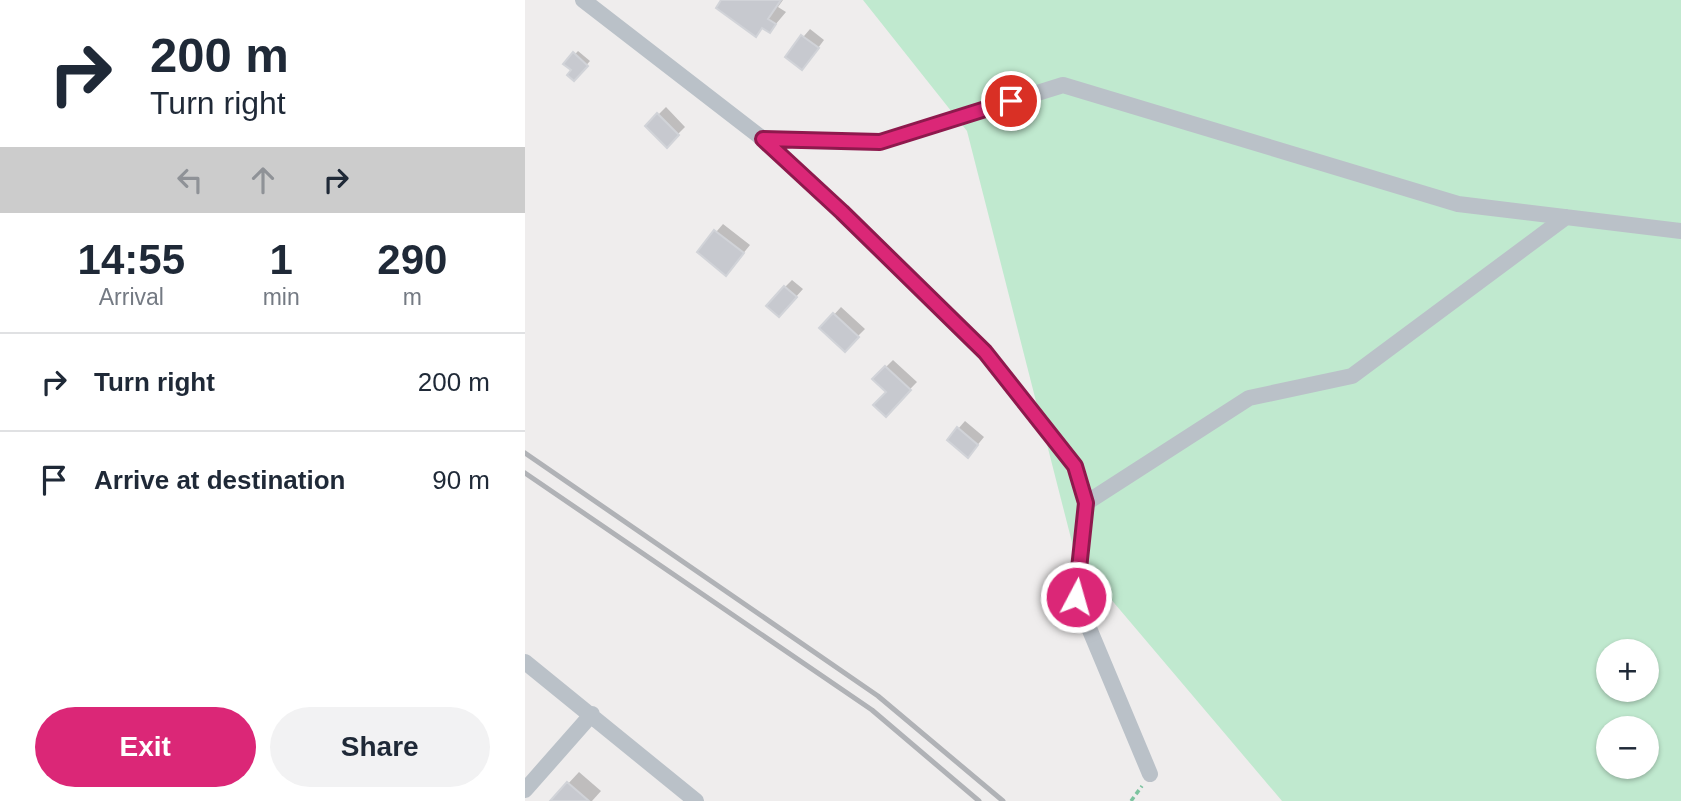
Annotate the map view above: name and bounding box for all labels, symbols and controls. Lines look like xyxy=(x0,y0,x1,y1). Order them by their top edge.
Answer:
icon: right xyxy=(35,28,126,119)
text: 200 m xyxy=(150,28,289,82)
pin xyxy=(981,71,1041,131)
icon: arrive xyxy=(992,82,1030,120)
text: Turn right xyxy=(150,85,286,121)
icon: left xyxy=(171,161,209,199)
icon: ahead xyxy=(244,161,282,199)
icon: right xyxy=(317,161,355,199)
text: 14:55 xyxy=(78,236,185,283)
text: 1 xyxy=(269,236,293,283)
text: 290 xyxy=(377,236,447,283)
text: Arrival xyxy=(99,284,164,310)
text: min xyxy=(263,284,300,310)
text: m xyxy=(403,284,422,310)
icon: right xyxy=(35,363,73,401)
text: Turn right xyxy=(94,367,215,397)
text: 200 m xyxy=(418,367,490,397)
icon: arrive xyxy=(35,461,73,499)
text: Arrive at destination xyxy=(94,465,345,495)
text: 90 m xyxy=(432,465,490,495)
position arrow xyxy=(1039,560,1113,634)
map controls xyxy=(1596,639,1659,779)
button: + xyxy=(1596,639,1659,702)
button: Exit xyxy=(35,707,256,787)
button: Share xyxy=(270,707,490,787)
button: − xyxy=(1596,716,1659,779)

